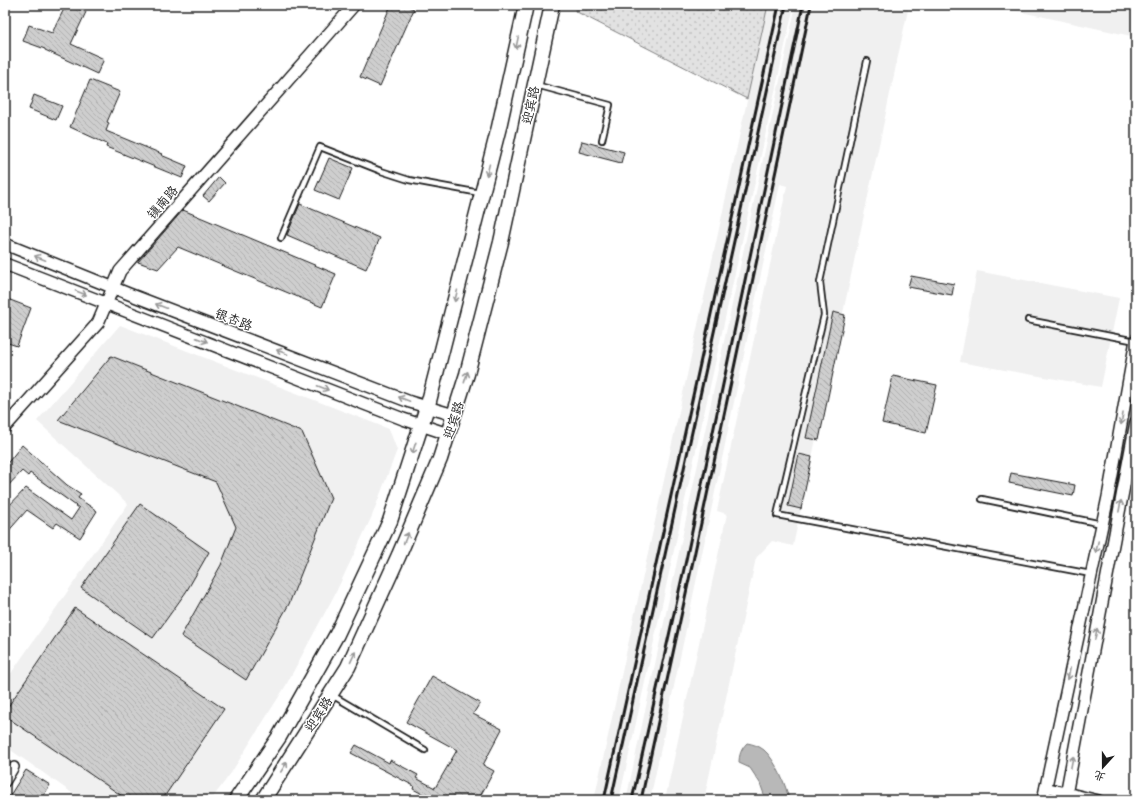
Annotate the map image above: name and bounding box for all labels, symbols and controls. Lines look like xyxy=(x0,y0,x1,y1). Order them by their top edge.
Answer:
one-way arrow xyxy=(513,36,521,49)
street label: 迎宾路 xyxy=(517,84,543,126)
one-way arrow xyxy=(484,163,491,176)
street label: 镇南路 xyxy=(142,181,182,223)
one-way arrow xyxy=(35,253,47,261)
one-way arrow xyxy=(74,289,86,297)
one-way arrow xyxy=(452,289,459,302)
one-way arrow xyxy=(155,301,167,309)
street label: 银杏路 xyxy=(213,304,255,334)
one-way arrow xyxy=(195,337,207,345)
one-way arrow xyxy=(277,348,289,356)
one-way arrow xyxy=(463,371,470,384)
one-way arrow xyxy=(316,384,328,392)
one-way arrow xyxy=(398,395,410,403)
street label: 迎宾路 xyxy=(438,399,468,441)
one-way arrow xyxy=(1117,412,1125,425)
one-way arrow xyxy=(410,441,417,454)
one-way arrow xyxy=(1117,500,1125,513)
one-way arrow xyxy=(403,533,410,545)
one-way arrow xyxy=(1092,540,1100,553)
one-way arrow xyxy=(1093,628,1101,641)
one-way arrow xyxy=(350,651,357,663)
one-way arrow xyxy=(1065,667,1073,680)
street label: 迎宾路 xyxy=(300,693,336,735)
north arrow xyxy=(1083,747,1123,787)
one-way arrow xyxy=(1069,756,1077,769)
one-way arrow xyxy=(280,762,288,773)
text: 北 xyxy=(1092,768,1107,785)

